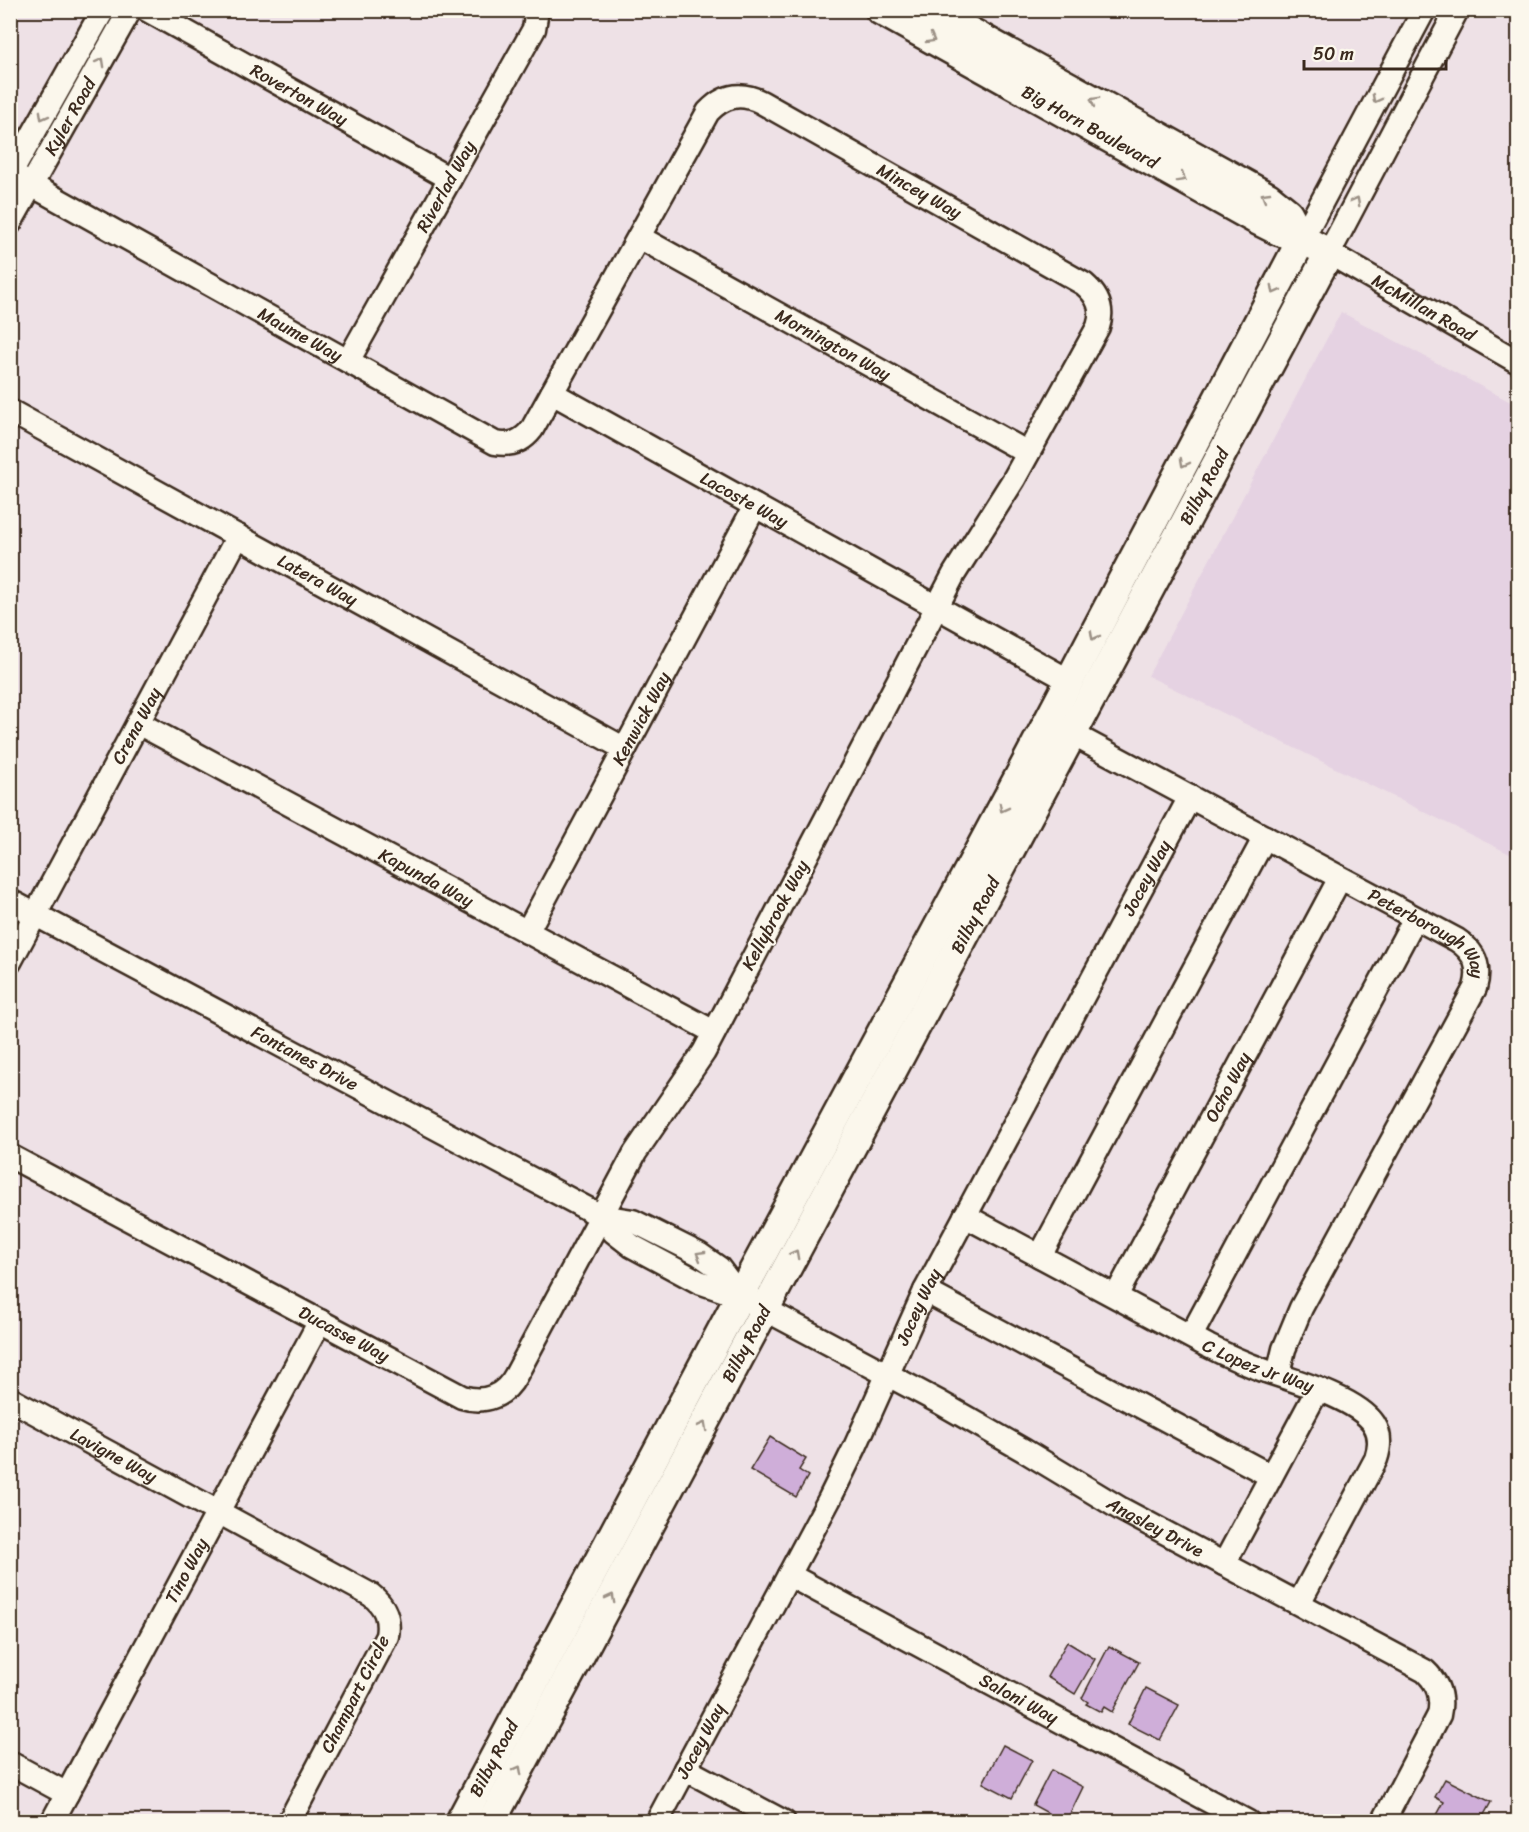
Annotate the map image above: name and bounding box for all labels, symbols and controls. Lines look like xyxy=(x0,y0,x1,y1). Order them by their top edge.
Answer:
one-way arrow xyxy=(925,32,936,43)
scale bar xyxy=(1304,33,1446,71)
text: 50 m xyxy=(1313,38,1354,70)
street label: Roverton Way xyxy=(244,54,354,135)
one-way arrow xyxy=(94,58,105,68)
street label: Kyler Road xyxy=(35,70,106,162)
street label: Big Horn Boulevard xyxy=(1016,76,1166,179)
one-way arrow xyxy=(1372,93,1383,103)
one-way arrow xyxy=(1090,97,1100,108)
one-way arrow xyxy=(39,110,51,121)
street label: Riverlad Way xyxy=(407,134,485,239)
street label: Mincey Way xyxy=(871,154,969,228)
one-way arrow xyxy=(1176,171,1186,182)
one-way arrow xyxy=(1261,191,1271,203)
one-way arrow xyxy=(1349,197,1360,208)
street label: McMillan Road xyxy=(1365,265,1483,351)
one-way arrow xyxy=(1271,284,1282,295)
street label: Maume Way xyxy=(252,298,349,371)
street label: Mornington Way xyxy=(769,300,898,390)
street label: Bilby Road xyxy=(1170,441,1239,531)
one-way arrow xyxy=(1180,457,1191,467)
street label: Lacoste Way xyxy=(694,462,795,538)
street label: Latera Way xyxy=(271,545,364,616)
one-way arrow xyxy=(1090,629,1101,640)
street label: Kenwick Way xyxy=(603,665,680,772)
street label: Crena Way xyxy=(103,681,171,770)
one-way arrow xyxy=(999,802,1010,812)
street label: Jocey Way xyxy=(1113,833,1181,922)
street label: Kapunda Way xyxy=(373,839,480,917)
street label: Kellybrook Way xyxy=(732,853,818,976)
street label: Bilby Road xyxy=(941,869,1010,960)
street label: Peterborough Way xyxy=(1362,879,1493,979)
street label: Fontanes Drive xyxy=(245,1016,364,1100)
street label: Ocho Way xyxy=(1196,1045,1260,1128)
one-way arrow xyxy=(788,1250,799,1261)
one-way arrow xyxy=(696,1251,706,1262)
street label: Jocey Way xyxy=(886,1262,951,1352)
street label: Ducasse Way xyxy=(292,1296,396,1372)
street label: Bilby Road xyxy=(713,1298,781,1388)
street label: C Lopez Jr Way xyxy=(1197,1330,1319,1402)
street label: Lavigne Way xyxy=(64,1419,164,1492)
one-way arrow xyxy=(696,1422,707,1432)
street label: Angsley Drive xyxy=(1100,1487,1210,1567)
street label: Tino Way xyxy=(156,1531,218,1610)
one-way arrow xyxy=(604,1594,615,1604)
street label: Champart Circle xyxy=(311,1629,399,1759)
street label: Saloni Way xyxy=(973,1664,1065,1734)
street label: Jocey Way xyxy=(666,1696,734,1786)
street label: Bilby Road xyxy=(460,1713,528,1803)
one-way arrow xyxy=(511,1765,523,1776)

